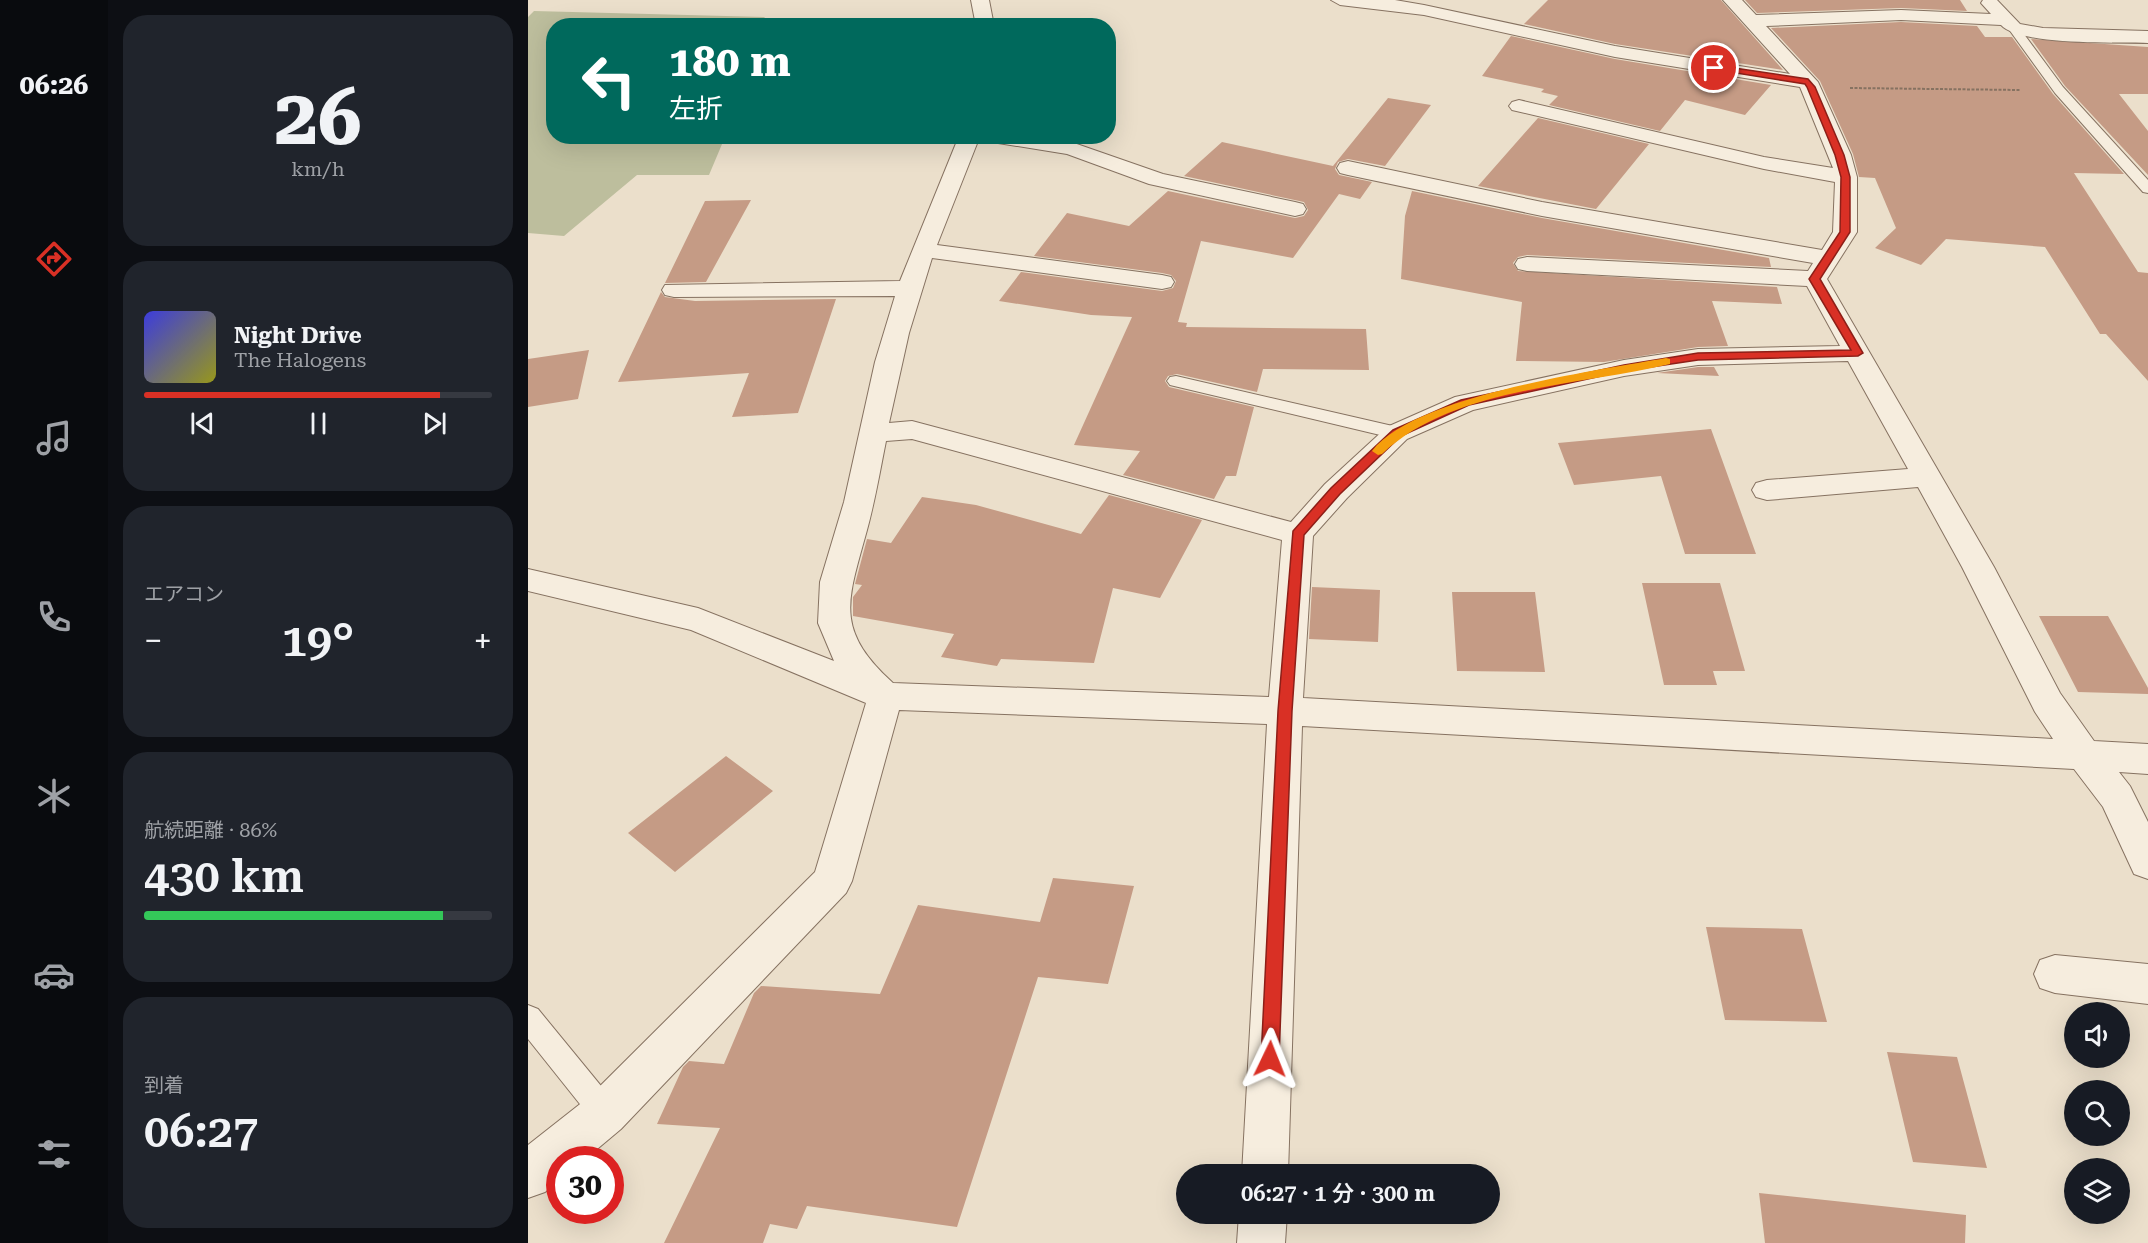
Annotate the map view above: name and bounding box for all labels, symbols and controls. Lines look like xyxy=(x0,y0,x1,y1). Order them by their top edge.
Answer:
text: 180 m xyxy=(669,37,791,86)
icon: left xyxy=(570,42,648,120)
pin xyxy=(1688,42,1739,93)
icon: arrive xyxy=(1697,51,1730,84)
text: 06:26 xyxy=(20,69,88,101)
text: 26 xyxy=(274,72,362,163)
text: 左折 xyxy=(669,93,723,125)
text: km/h xyxy=(291,157,345,181)
icon: directions xyxy=(33,238,75,280)
text: Night Drive xyxy=(234,323,362,348)
text: The Halogens xyxy=(234,348,366,372)
icon: previous xyxy=(186,407,219,440)
icon: pause xyxy=(302,407,335,440)
icon: next xyxy=(418,407,451,440)
icon: music xyxy=(33,417,75,459)
text: エアコン xyxy=(144,582,224,606)
icon: phone xyxy=(33,596,75,638)
text: 19° xyxy=(282,614,354,667)
text: − xyxy=(144,621,162,660)
text: + xyxy=(474,621,492,660)
icon: climate xyxy=(33,775,75,817)
text: 航続距離 · 86% xyxy=(144,818,277,842)
text: 430 km xyxy=(144,850,304,903)
icon: car xyxy=(33,954,75,996)
map controls xyxy=(2064,1002,2130,1224)
button: sound xyxy=(2064,1002,2130,1068)
position arrow xyxy=(1238,1027,1302,1091)
text: 到着 xyxy=(144,1073,184,1097)
button: search xyxy=(2064,1080,2130,1146)
text: 06:27 xyxy=(144,1105,258,1158)
icon: filters xyxy=(33,1133,75,1175)
speed limit sign: 30 xyxy=(546,1146,624,1224)
button: layers xyxy=(2064,1158,2130,1224)
text: 06:27 · 1 分 · 300 m xyxy=(1241,1181,1435,1206)

